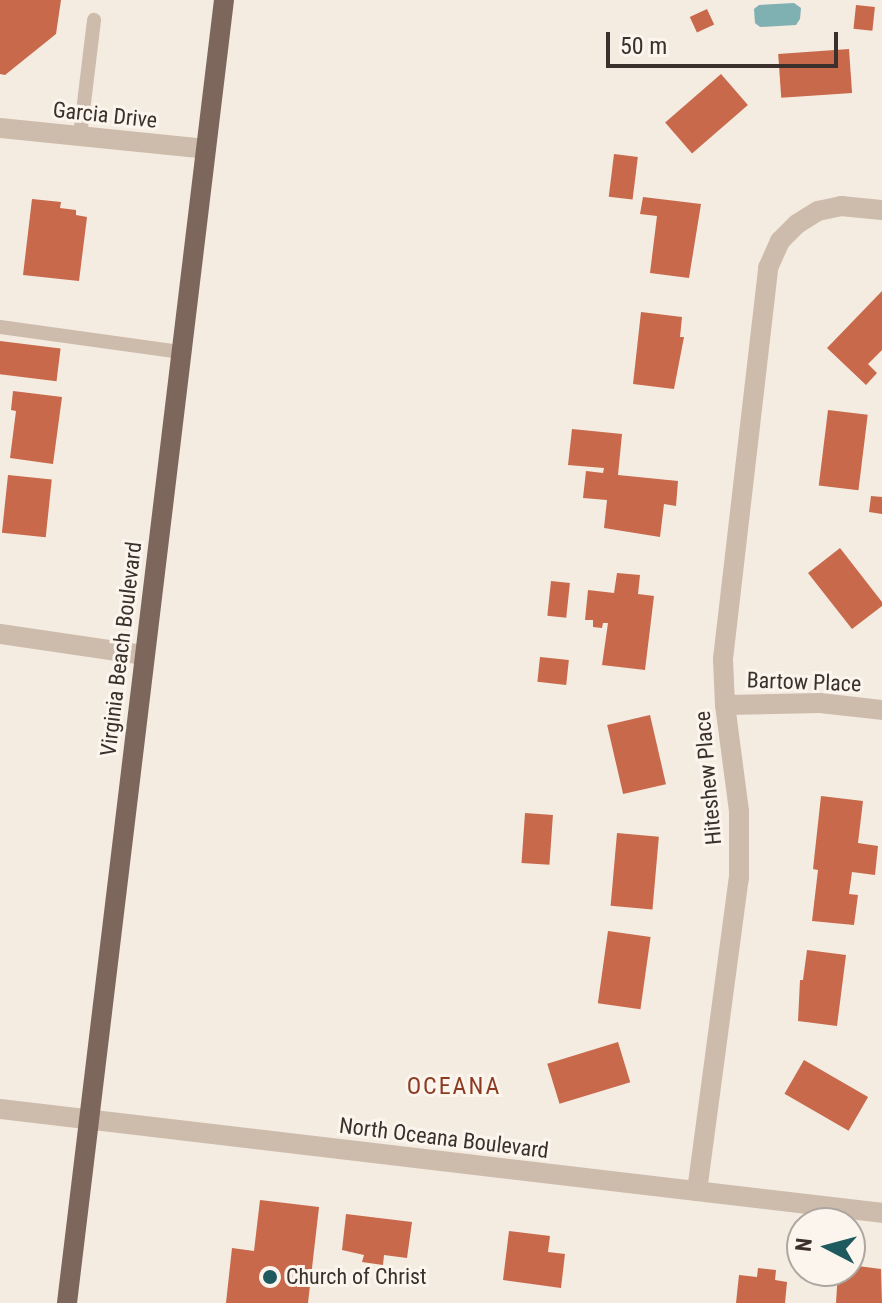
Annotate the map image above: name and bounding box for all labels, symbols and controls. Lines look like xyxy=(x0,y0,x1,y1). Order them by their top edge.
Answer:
scale bar xyxy=(610,16,842,66)
text: 50 m xyxy=(620,32,667,60)
street label: Garcia Drive xyxy=(52,96,158,134)
street label: Virginia Beach Boulevard xyxy=(95,540,147,758)
street label: Bartow Place xyxy=(746,667,862,697)
street label: Hiteshew Place xyxy=(689,710,727,846)
district label: OCEANA xyxy=(407,1073,501,1101)
street label: North Oceana Boulevard xyxy=(338,1112,550,1164)
north arrow xyxy=(786,1207,866,1287)
text: N xyxy=(790,1237,817,1253)
place label: Church of Christ xyxy=(286,1264,427,1290)
marker: Church of Christ xyxy=(261,1268,279,1286)

